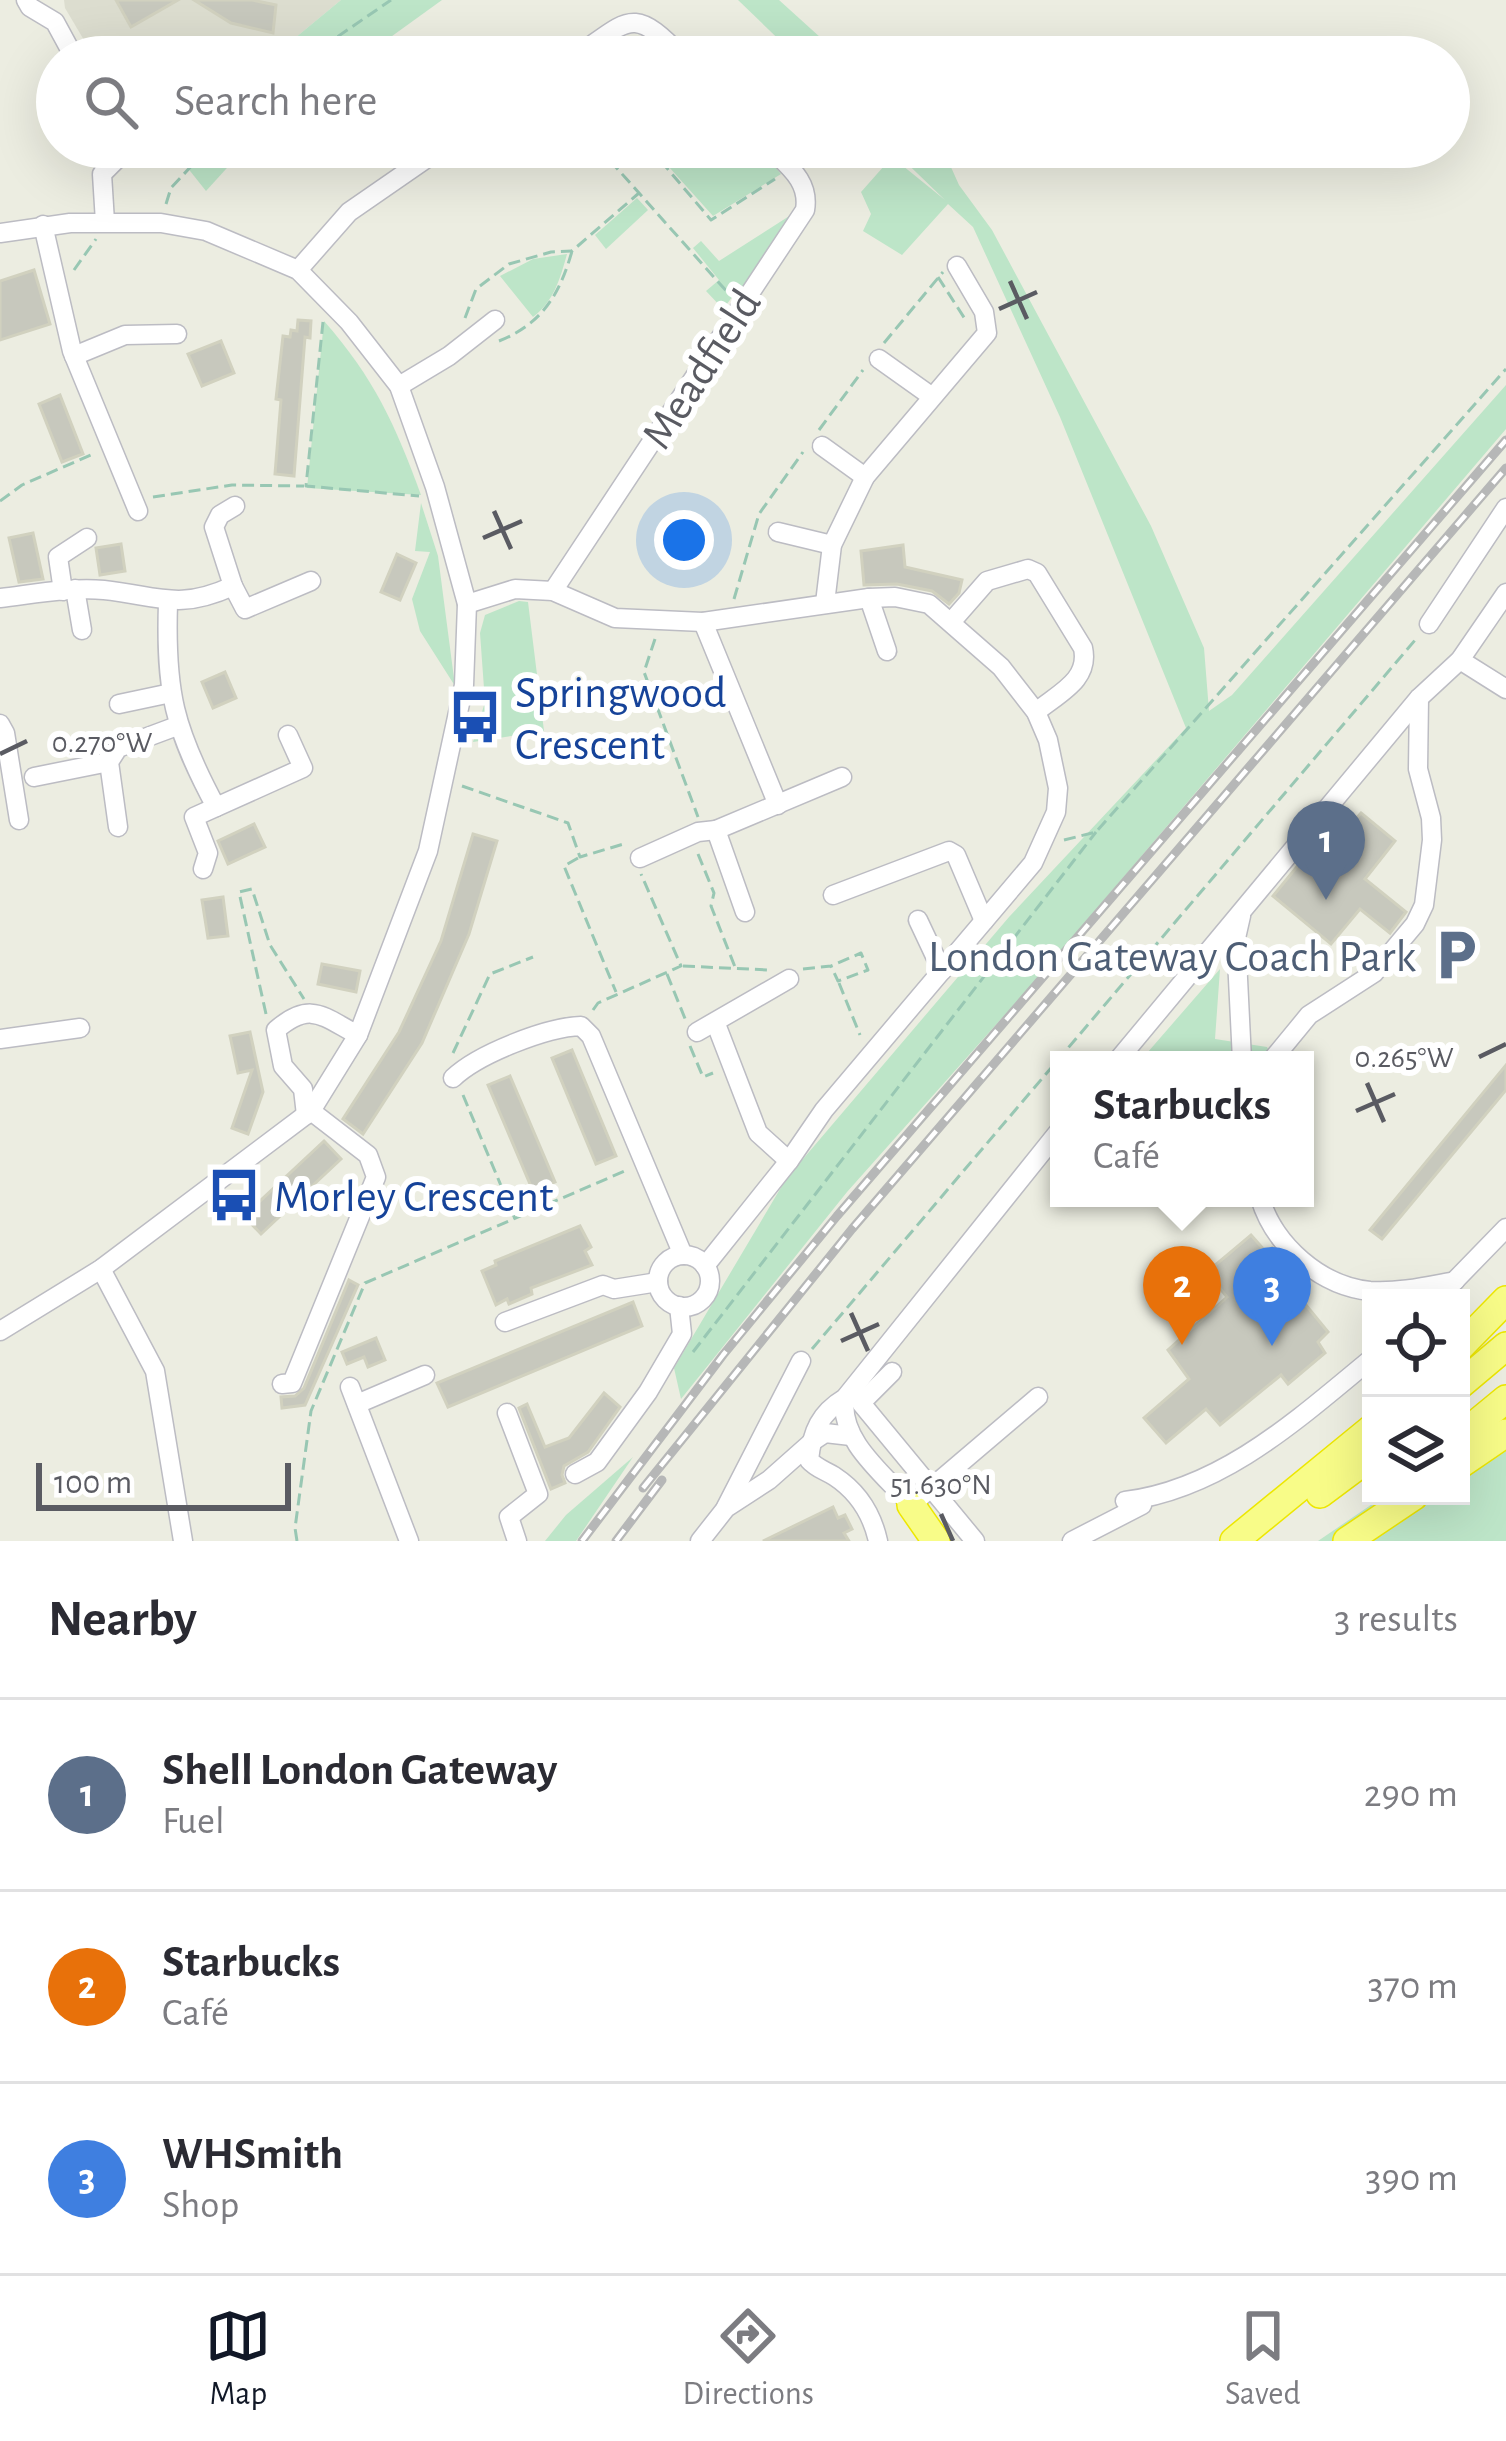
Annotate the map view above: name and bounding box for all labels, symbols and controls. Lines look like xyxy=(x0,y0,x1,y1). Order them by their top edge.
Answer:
search box xyxy=(36,36,1470,168)
icon: search xyxy=(78,69,144,135)
text: Search here xyxy=(174,79,377,124)
street label: Meadfield xyxy=(634,282,770,457)
your location xyxy=(654,510,714,570)
place label: Springwood Crescent xyxy=(515,671,726,768)
bus stop icon: Springwood Crescent xyxy=(446,688,504,746)
text: 0.270°W xyxy=(52,728,153,758)
pin: 1 xyxy=(1287,801,1365,900)
parking icon: London Gateway Coach Park xyxy=(1427,926,1485,984)
place label: London Gateway Coach Park xyxy=(928,935,1416,980)
text: 0.265°W xyxy=(1355,1043,1454,1073)
popup xyxy=(1050,1051,1314,1207)
text: Starbucks xyxy=(1093,1083,1271,1128)
text: Café xyxy=(1093,1137,1160,1176)
bus stop icon: Morley Crescent xyxy=(205,1166,263,1224)
place label: Morley Crescent xyxy=(274,1175,553,1220)
pin: 2 xyxy=(1143,1246,1221,1345)
pin: 3 xyxy=(1233,1247,1311,1346)
map controls xyxy=(1362,1289,1470,1505)
button: locate xyxy=(1362,1289,1470,1397)
button: layers xyxy=(1362,1397,1470,1505)
scale bar xyxy=(36,1457,291,1510)
text: 100 m xyxy=(54,1467,132,1500)
text: 51.630°N xyxy=(890,1470,992,1500)
text: Nearby xyxy=(48,1594,197,1645)
text: 3 results xyxy=(1334,1600,1458,1639)
text: Shell London Gateway xyxy=(162,1748,557,1793)
text: 1 xyxy=(80,1775,94,1814)
text: 290 m xyxy=(1364,1775,1458,1814)
text: Fuel xyxy=(162,1802,225,1841)
text: Starbucks xyxy=(162,1940,340,1985)
text: 2 xyxy=(78,1967,96,2006)
text: 370 m xyxy=(1367,1967,1458,2006)
text: Café xyxy=(162,1994,229,2033)
text: WHSmith xyxy=(162,2132,343,2177)
text: 3 xyxy=(79,2159,95,2198)
text: 390 m xyxy=(1365,2159,1458,2198)
text: Shop xyxy=(162,2186,239,2225)
tab: Map xyxy=(205,2303,271,2415)
tab: Directions xyxy=(682,2303,814,2415)
tab: Saved xyxy=(1225,2303,1300,2415)

